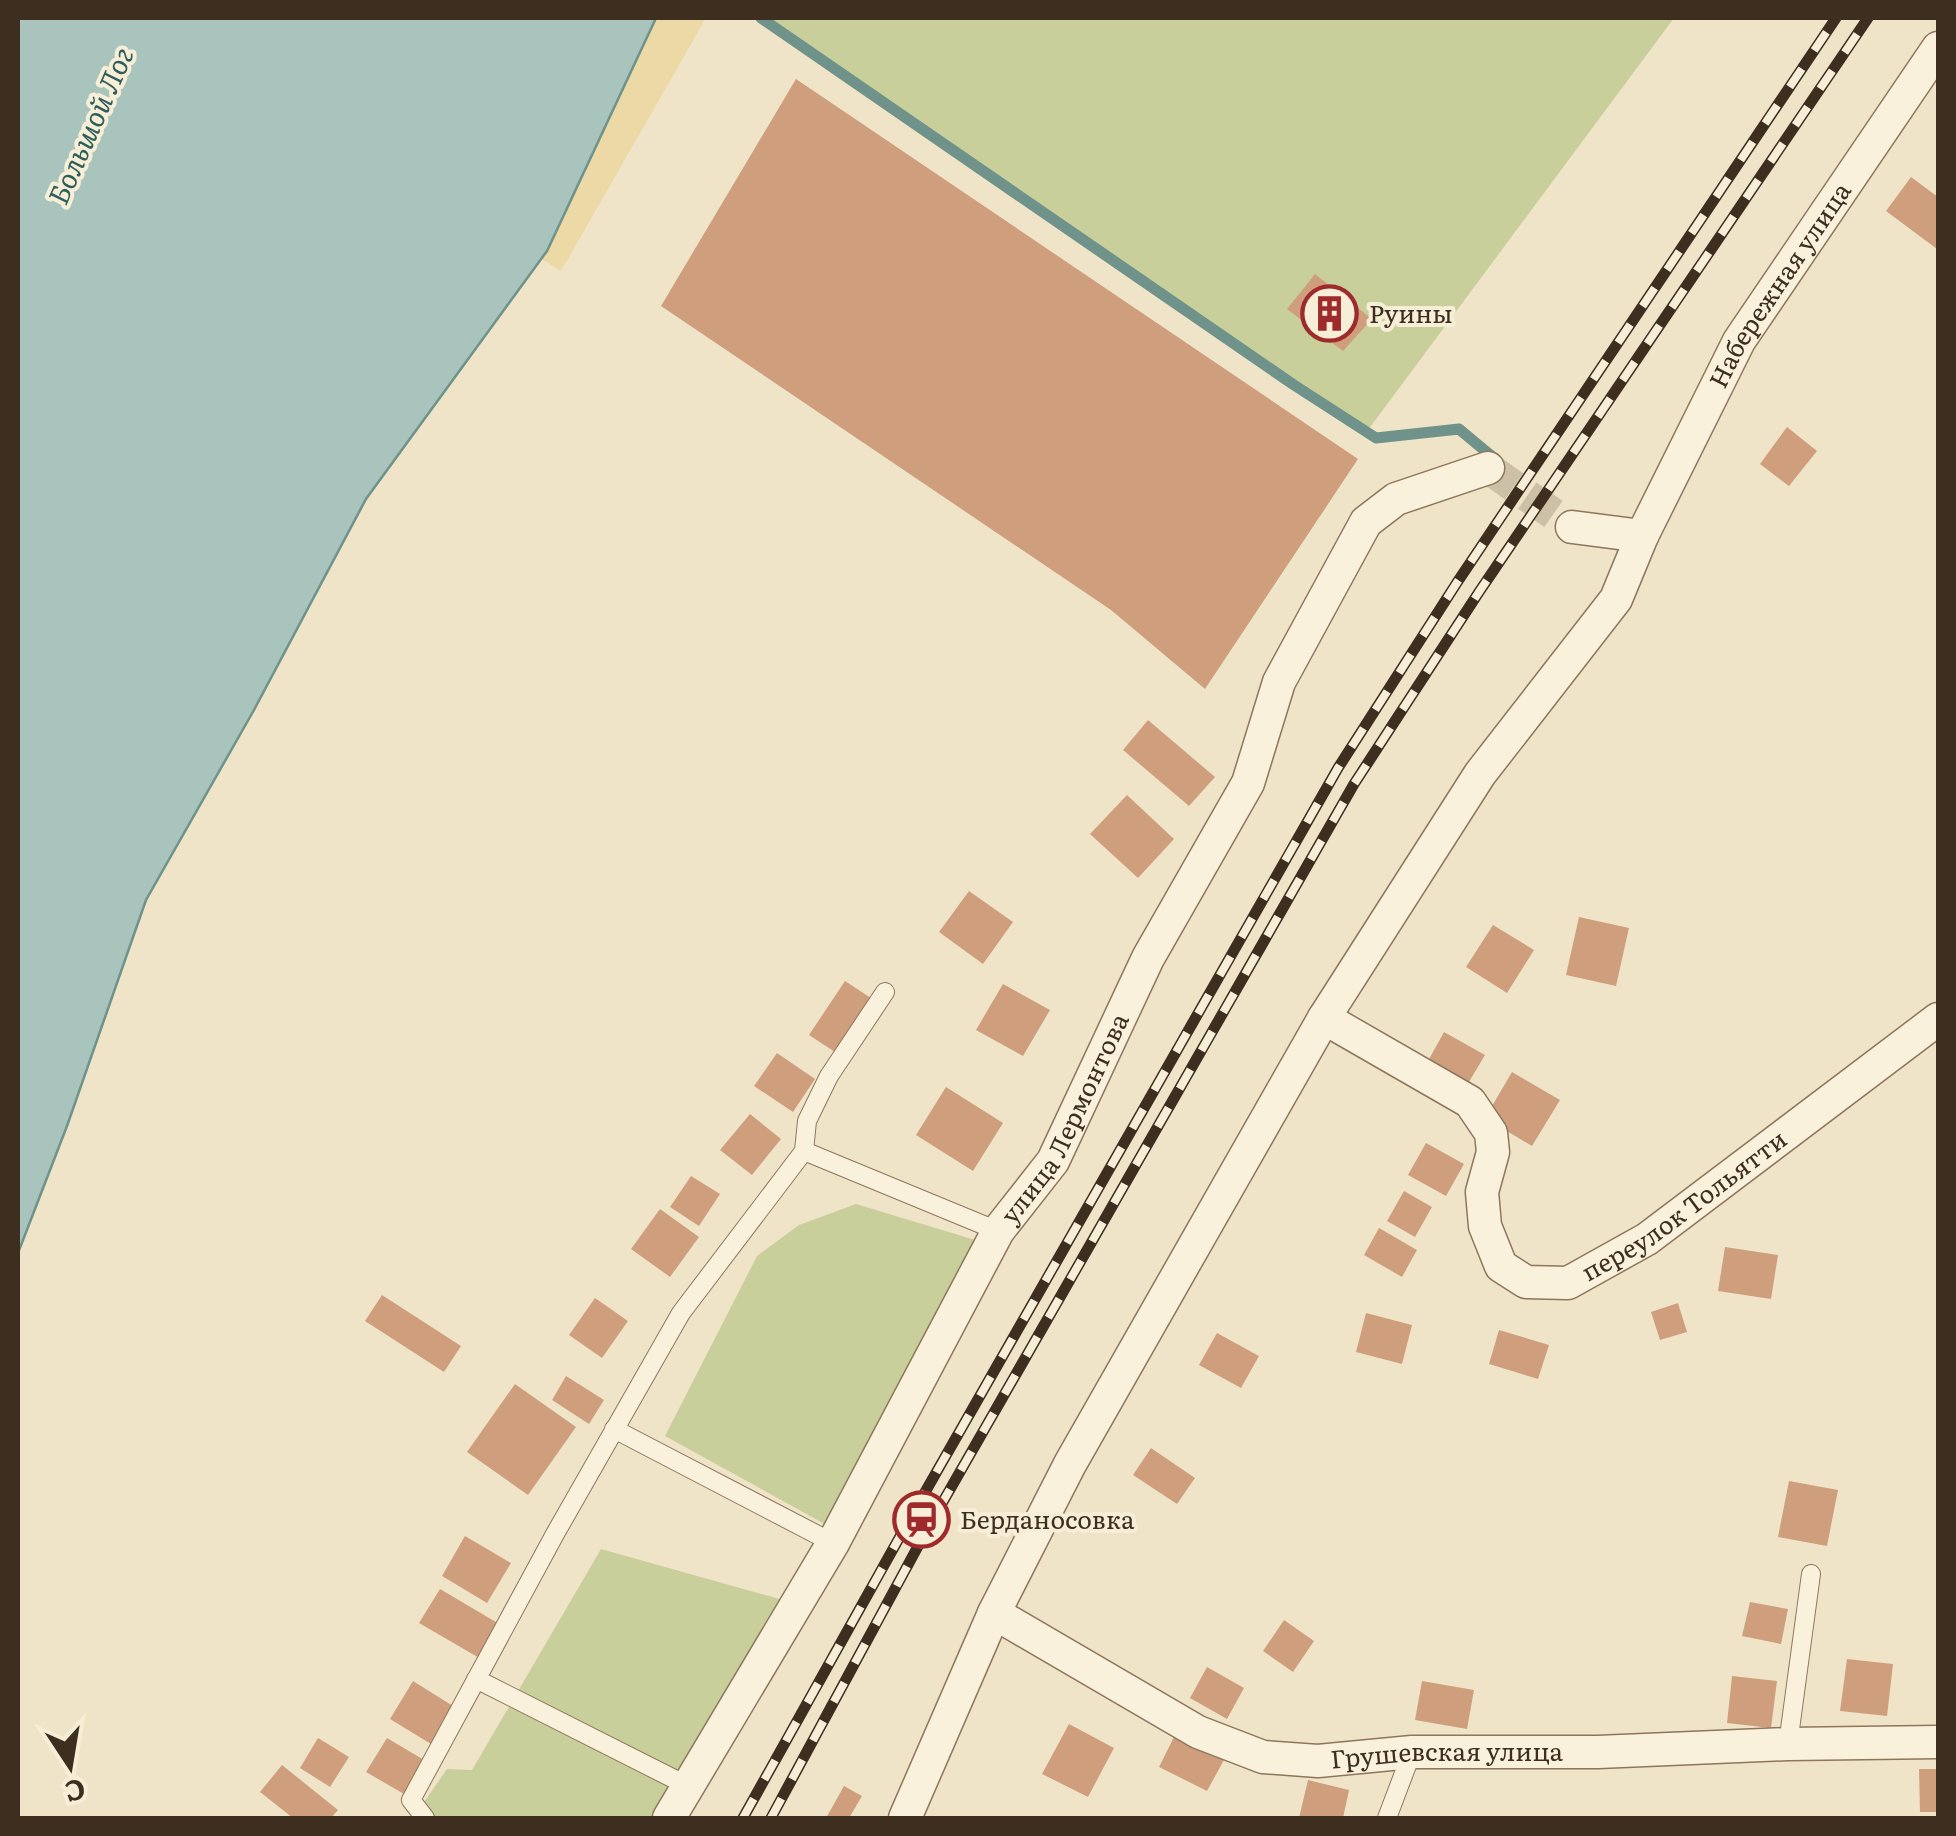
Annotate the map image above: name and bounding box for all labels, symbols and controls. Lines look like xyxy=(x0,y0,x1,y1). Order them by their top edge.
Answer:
water label: Большой Лог xyxy=(36,40,143,211)
street label: Набережная улица xyxy=(1699,174,1859,394)
building icon: Руины xyxy=(1300,284,1360,344)
place label: Руины xyxy=(1369,294,1453,331)
street label: улица Лермонтова xyxy=(991,1006,1137,1231)
street label: переулок Тольятти xyxy=(1574,1120,1794,1289)
station icon: Берданосовка xyxy=(891,1490,951,1550)
place label: Берданосовка xyxy=(960,1500,1135,1537)
north arrow xyxy=(20,1716,120,1816)
street label: Грушевская улица xyxy=(1329,1732,1563,1777)
text: С xyxy=(62,1770,90,1815)

